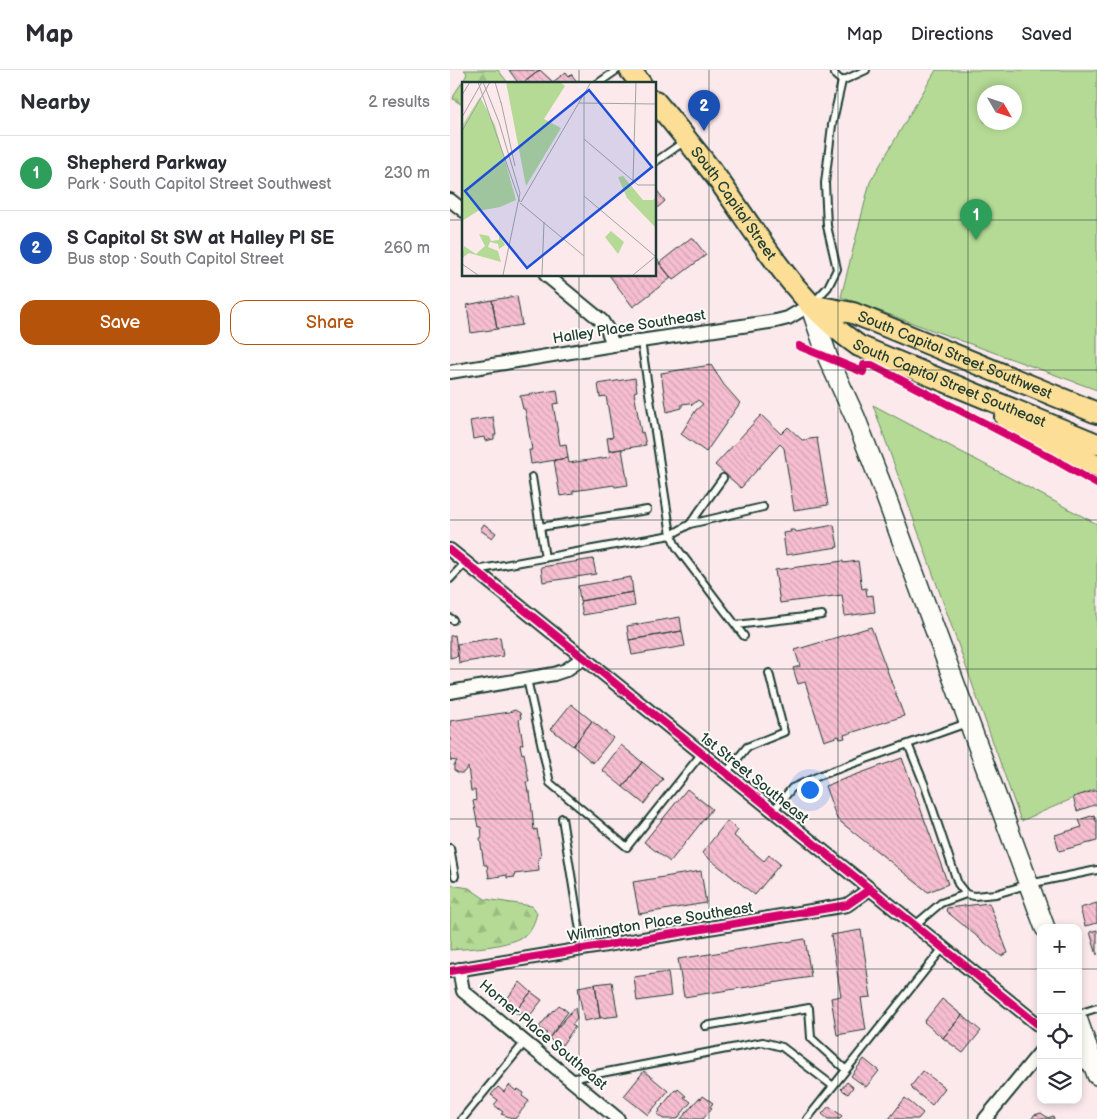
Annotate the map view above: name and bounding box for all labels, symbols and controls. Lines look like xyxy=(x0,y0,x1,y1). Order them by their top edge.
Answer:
text: Map xyxy=(25,20,73,49)
text: Map xyxy=(847,24,883,45)
text: Directions xyxy=(911,24,993,45)
text: Saved xyxy=(1021,24,1072,45)
inset map xyxy=(462,82,656,276)
north arrow xyxy=(977,85,1022,130)
text: Nearby xyxy=(20,90,90,115)
pin: 2 xyxy=(688,90,720,131)
text: 2 results xyxy=(368,93,430,112)
street label: South Capitol Street xyxy=(686,143,781,264)
text: Shepherd Parkway xyxy=(67,152,227,175)
text: 1 xyxy=(33,164,39,183)
text: 230 m xyxy=(384,164,430,183)
text: Park · South Capitol Street Southwest xyxy=(67,175,331,194)
pin: 1 xyxy=(960,199,992,240)
text: S Capitol St SW at Halley Pl SE xyxy=(67,227,334,250)
text: 2 xyxy=(31,239,41,258)
text: 260 m xyxy=(384,239,430,258)
text: Bus stop · South Capitol Street xyxy=(67,250,284,269)
button: Save xyxy=(20,300,220,345)
button: Share xyxy=(230,300,430,345)
street label: Halley Place Southeast xyxy=(551,305,707,348)
street label: South Capitol Street Southwest xyxy=(855,306,1055,403)
street label: South Capitol Street Southeast xyxy=(849,335,1049,432)
street label: 1st Street Southeast xyxy=(696,728,813,828)
your location xyxy=(797,777,823,803)
street label: Wilmington Place Southeast xyxy=(566,898,755,946)
map controls xyxy=(1037,924,1082,1104)
button: + xyxy=(1037,924,1082,969)
button: − xyxy=(1037,969,1082,1014)
street label: Horner Place Southeast xyxy=(475,976,611,1094)
button: locate xyxy=(1037,1014,1082,1059)
button: layers xyxy=(1037,1059,1082,1104)

